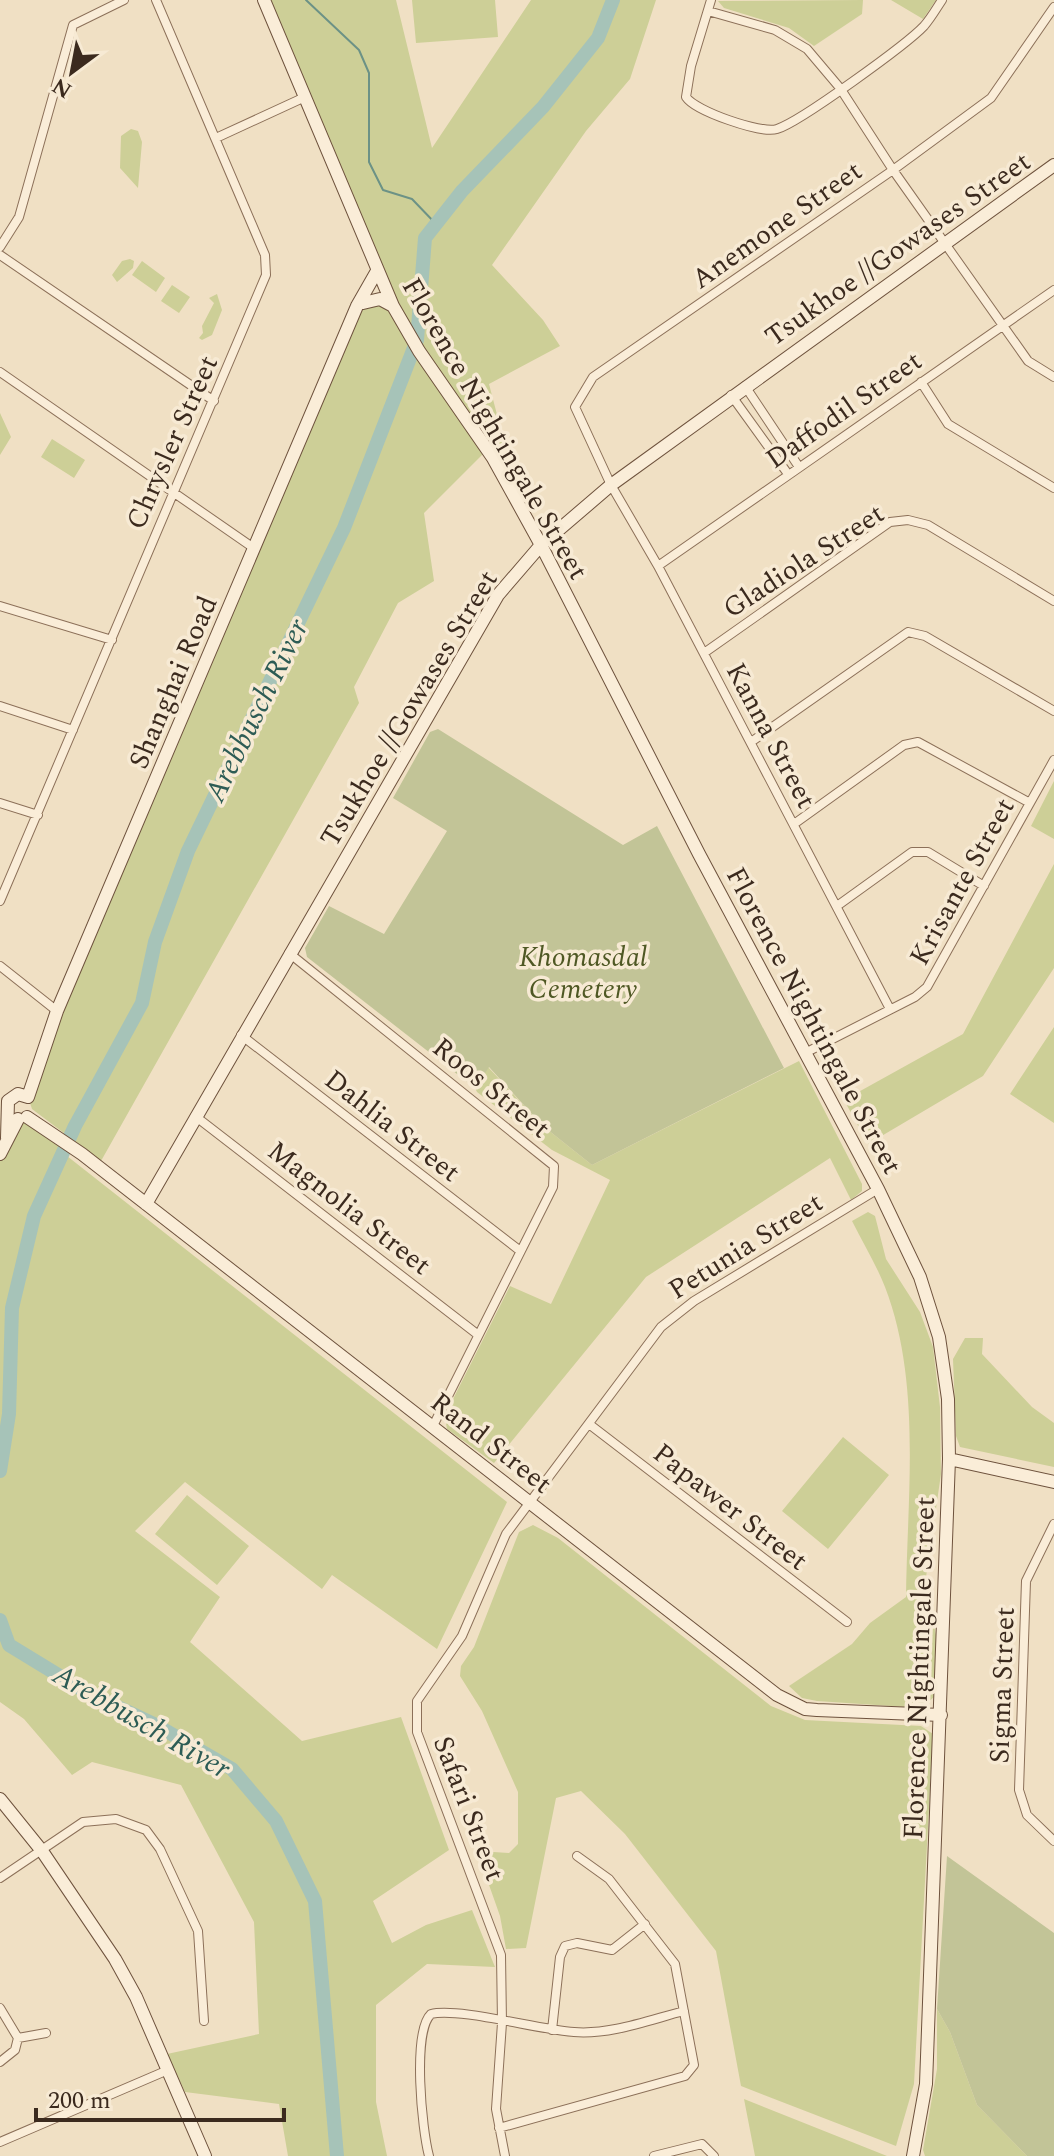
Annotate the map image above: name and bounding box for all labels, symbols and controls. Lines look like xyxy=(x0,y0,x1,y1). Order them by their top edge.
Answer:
north arrow xyxy=(32,32,112,112)
text: N xyxy=(46,69,79,106)
street label: Tsukhoe //Gowases Street xyxy=(756,141,1040,358)
street label: Anemone Street xyxy=(682,150,871,300)
street label: Florence Nightingale Street xyxy=(390,269,599,588)
street label: Daffodil Street xyxy=(757,340,931,480)
street label: Chrysler Street xyxy=(115,349,230,537)
street label: Gladiola Street xyxy=(714,493,893,630)
street label: Tsukhoe //Gowases Street xyxy=(309,562,509,855)
street label: Shanghai Road xyxy=(118,589,229,776)
water label: Arebbusch River xyxy=(192,610,321,811)
street label: Kanna Street xyxy=(714,655,827,816)
street label: Krisante Street xyxy=(898,790,1026,974)
street label: Florence Nightingale Street xyxy=(714,859,913,1182)
park label: Khomasdal Cemetery xyxy=(519,936,647,1011)
street label: Roos Street xyxy=(423,1027,560,1149)
street label: Dahlia Street xyxy=(315,1059,469,1193)
street label: Magnolia Street xyxy=(258,1130,440,1286)
street label: Petunia Street xyxy=(660,1181,832,1311)
street label: Rand Street xyxy=(421,1382,561,1505)
street label: Papawer Street xyxy=(643,1433,817,1582)
street label: Florence Nightingale Street xyxy=(892,1496,947,1840)
street label: Sigma Street xyxy=(978,1606,1027,1764)
water label: Arebbusch River xyxy=(43,1652,240,1792)
street label: Safari Street xyxy=(421,1730,516,1887)
scale bar xyxy=(36,2072,284,2122)
text: 200 m xyxy=(48,2083,111,2119)

